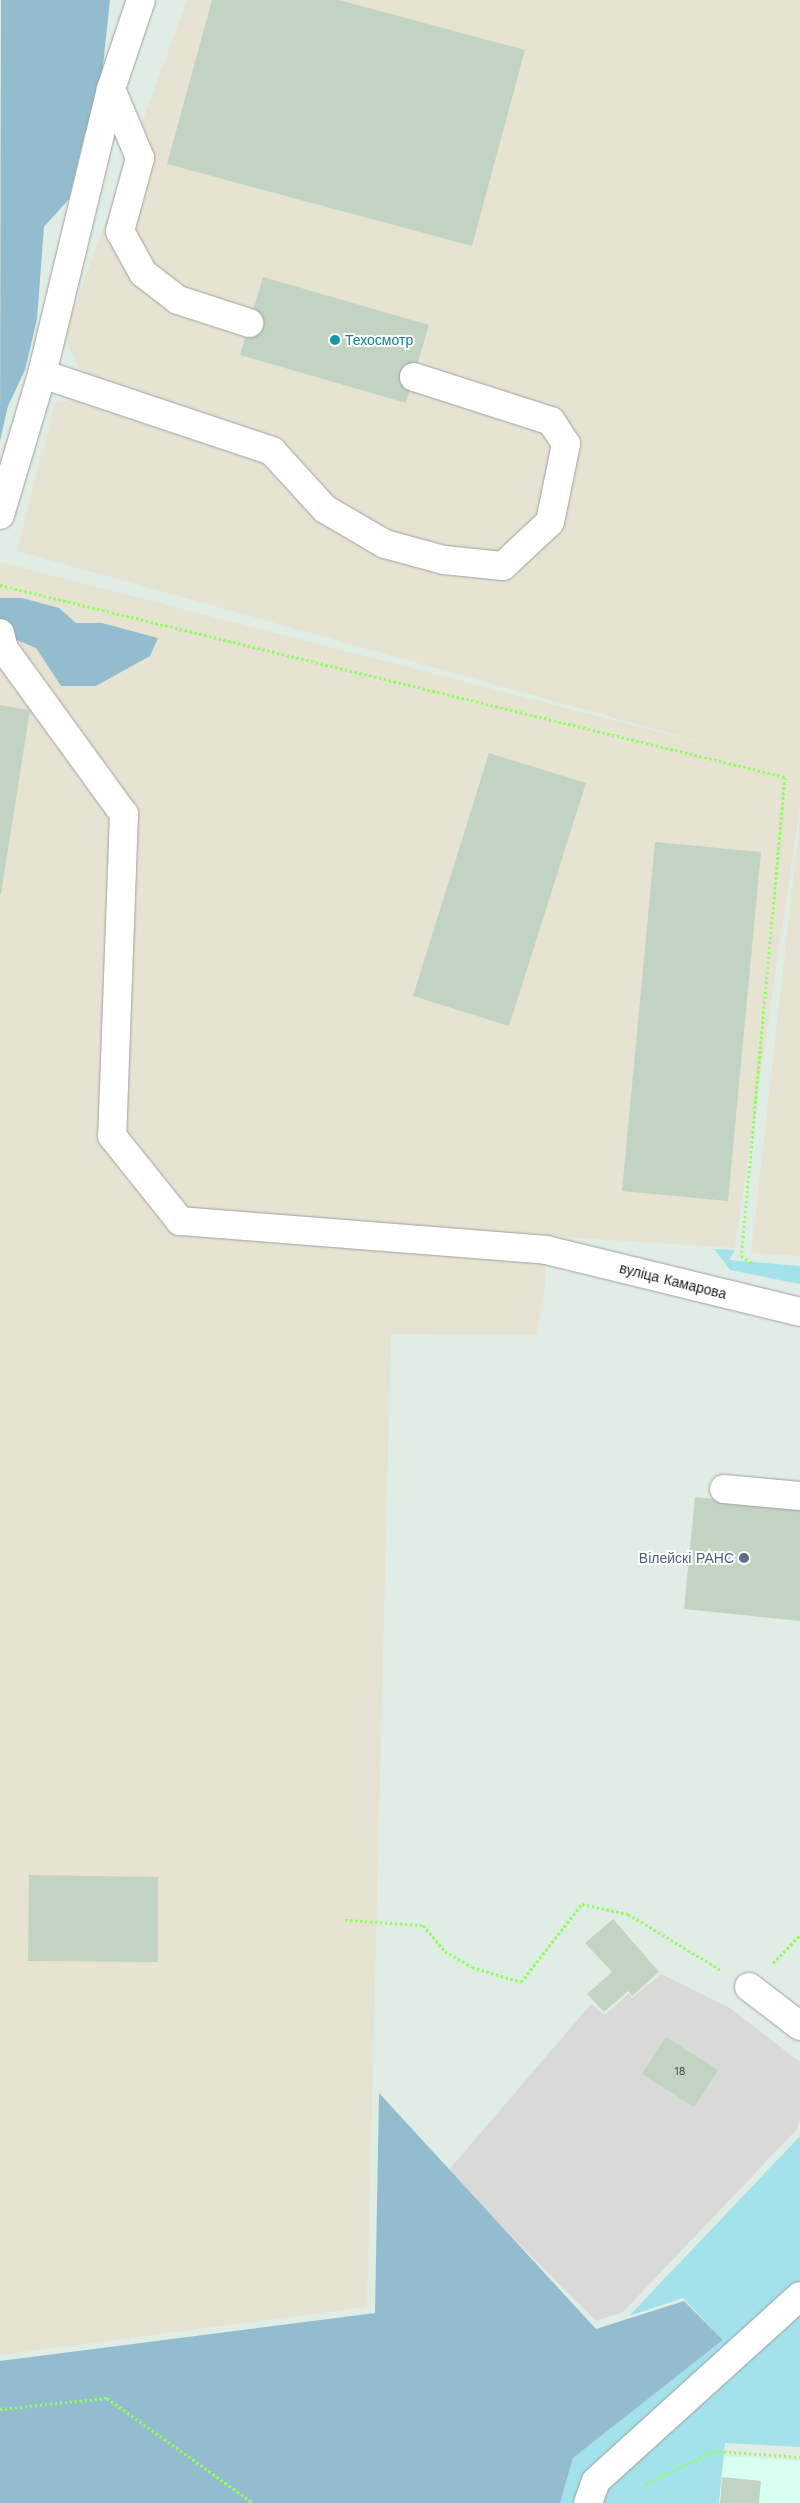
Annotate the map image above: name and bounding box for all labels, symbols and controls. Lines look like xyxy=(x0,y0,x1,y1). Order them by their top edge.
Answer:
place label: Техосмотр xyxy=(345,332,413,348)
marker: Техосмотр xyxy=(329,334,341,346)
street label: вуліца Камарова xyxy=(618,1260,728,1302)
place label: Вілейскі РАНС xyxy=(639,1550,734,1566)
marker: Вілейскі РАНС xyxy=(738,1552,750,1564)
house number: 18 xyxy=(674,2065,686,2079)

